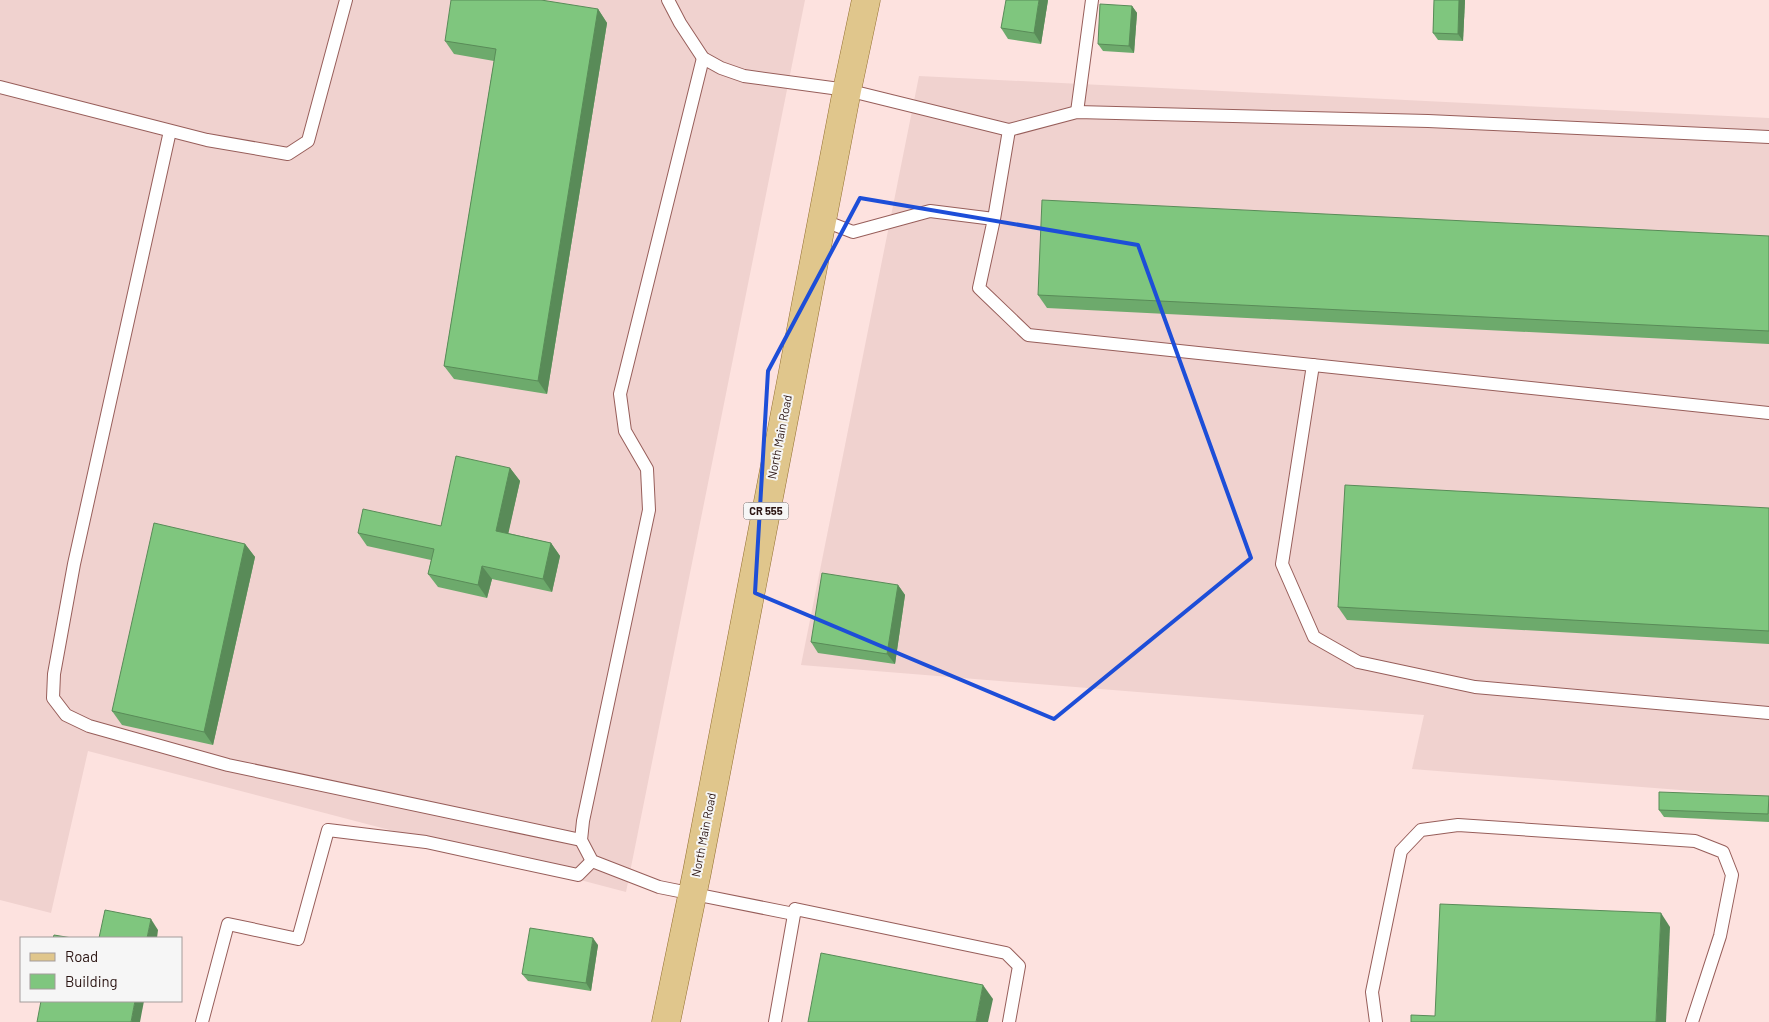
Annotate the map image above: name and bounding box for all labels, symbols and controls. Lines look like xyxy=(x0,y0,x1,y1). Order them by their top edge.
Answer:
street label: North Main Road xyxy=(764,393,794,480)
road number: CR 555 xyxy=(744,502,788,520)
street label: North Main Road xyxy=(688,791,718,878)
legend xyxy=(20,937,182,1002)
text: Road xyxy=(65,947,98,965)
text: Building xyxy=(65,972,118,990)

